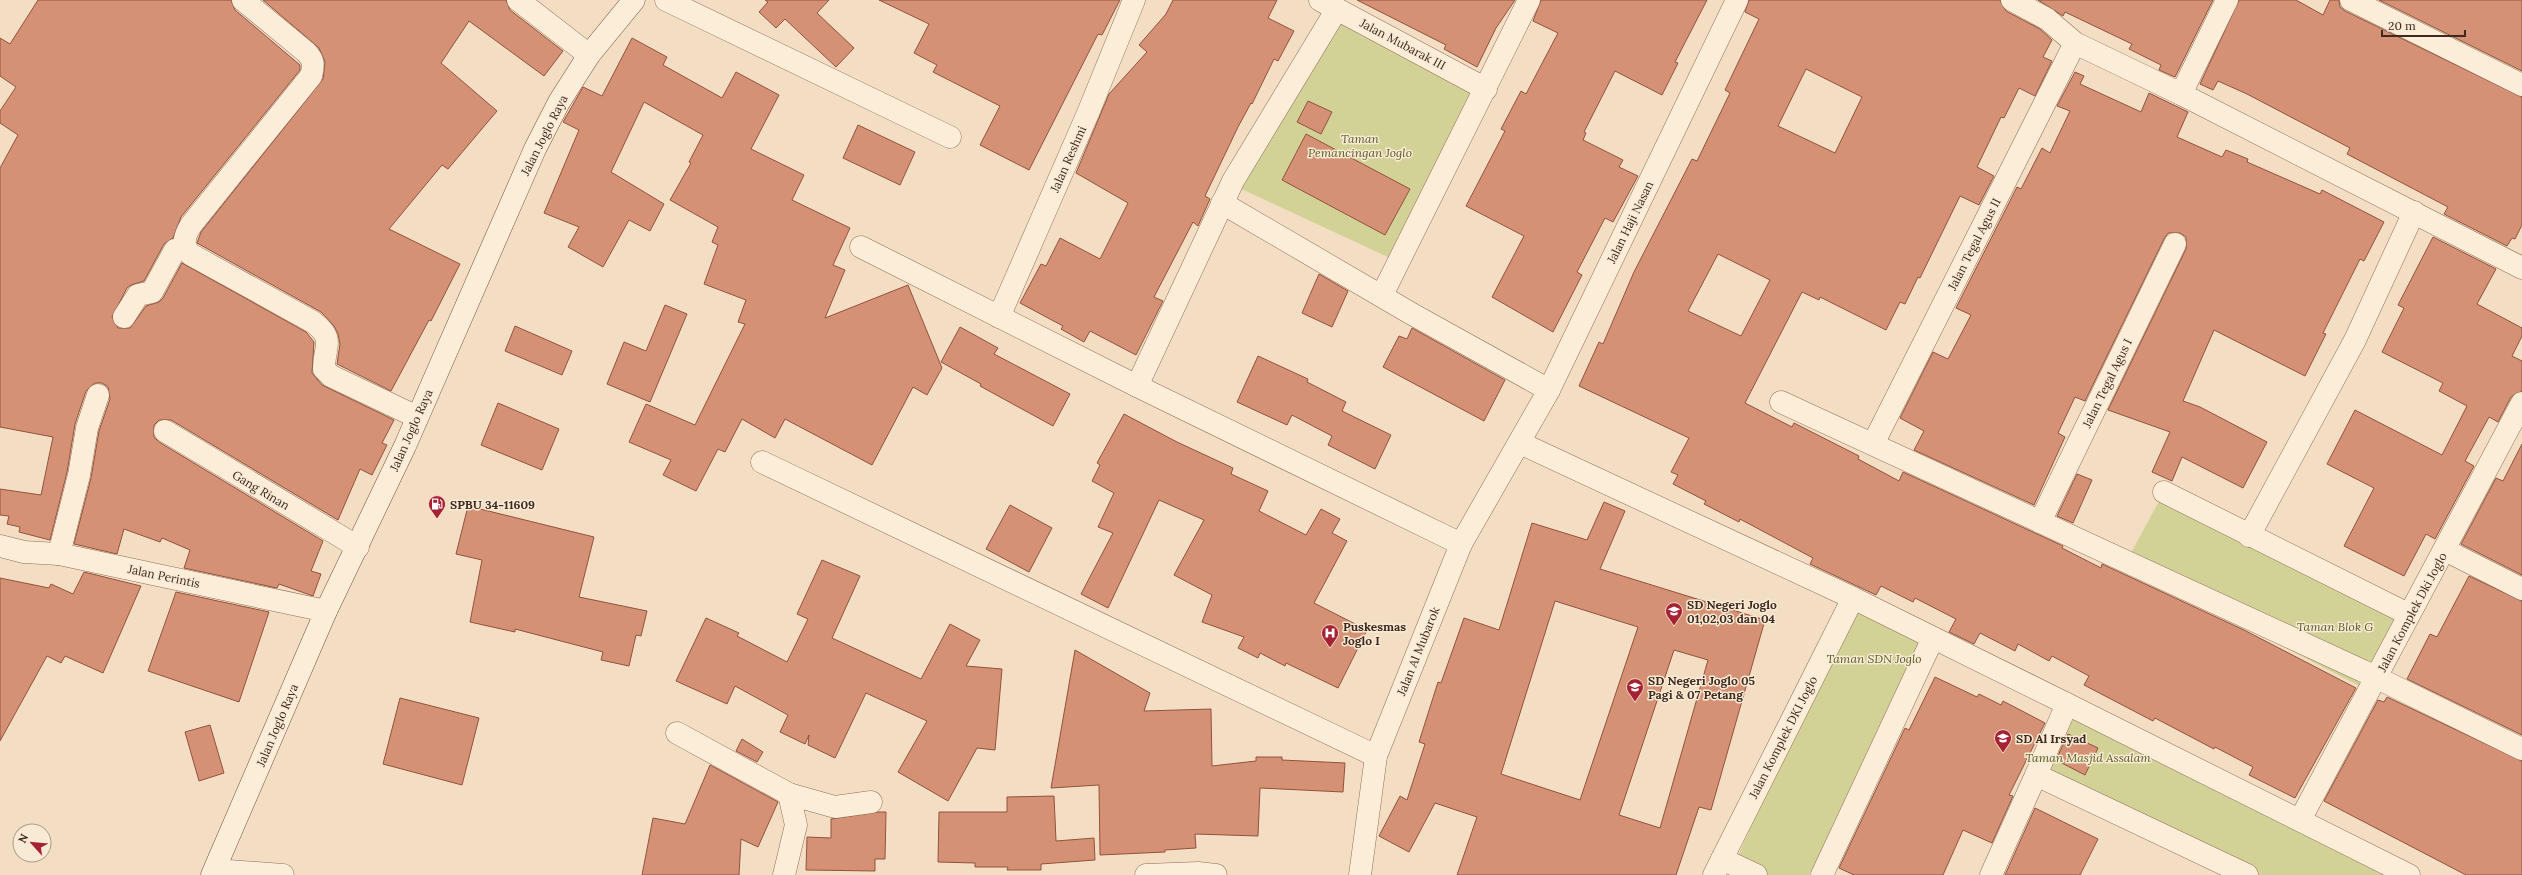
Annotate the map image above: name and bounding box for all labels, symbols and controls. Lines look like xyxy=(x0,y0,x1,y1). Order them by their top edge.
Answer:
scale bar xyxy=(2382,12,2465,38)
street label: Jalan Mubarak III xyxy=(1357,15,1448,73)
text: 20 m xyxy=(2388,18,2416,33)
street label: Jalan Joglo Raya xyxy=(517,92,571,179)
street label: Jalan Reshmi xyxy=(1046,123,1089,195)
park label: Taman Pemancingan Joglo xyxy=(1308,131,1412,160)
street label: Jalan Haji Nasan xyxy=(1603,178,1656,267)
street label: Jalan Tegal Agus II xyxy=(1944,195,2004,293)
street label: Jalan Tegal Agus I xyxy=(2078,336,2135,431)
street label: Jalan Joglo Raya xyxy=(386,387,436,474)
street label: Gang Rinan xyxy=(230,467,292,513)
fuel station icon: SPBU 34-11609 xyxy=(427,494,447,519)
place label: SPBU 34-11609 xyxy=(450,497,535,512)
street label: Jalan Komplek Dki Joglo xyxy=(2374,550,2450,675)
street label: Jalan Perintis xyxy=(126,561,202,591)
place label: SD Negeri Joglo 01,02,03 dan 04 xyxy=(1687,597,1777,626)
school or university icon: SD Negeri Joglo 01,02,03 dan 04 xyxy=(1664,601,1684,626)
street label: Jalan Al Mubarok xyxy=(1393,604,1443,698)
place label: Puskesmas Joglo I xyxy=(1343,619,1406,648)
park label: Taman Blok G xyxy=(2297,619,2373,634)
hospital icon: Puskesmas Joglo I xyxy=(1320,623,1340,648)
park label: Taman SDN Joglo xyxy=(1826,651,1922,666)
place label: SD Negeri Joglo 05 Pagi & 07 Petang xyxy=(1648,673,1756,702)
street label: Jalan Komplek DKI Joglo xyxy=(1745,673,1820,802)
school or university icon: SD Negeri Joglo 05 Pagi & 07 Petang xyxy=(1625,677,1645,702)
street label: Jalan Joglo Raya xyxy=(252,681,301,770)
school or university icon: SD Al Irsyad xyxy=(1993,728,2013,753)
place label: SD Al Irsyad xyxy=(2016,731,2086,746)
park label: Taman Masjid Assalam xyxy=(2025,750,2151,765)
north arrow xyxy=(12,823,52,863)
text: N xyxy=(15,831,31,845)

